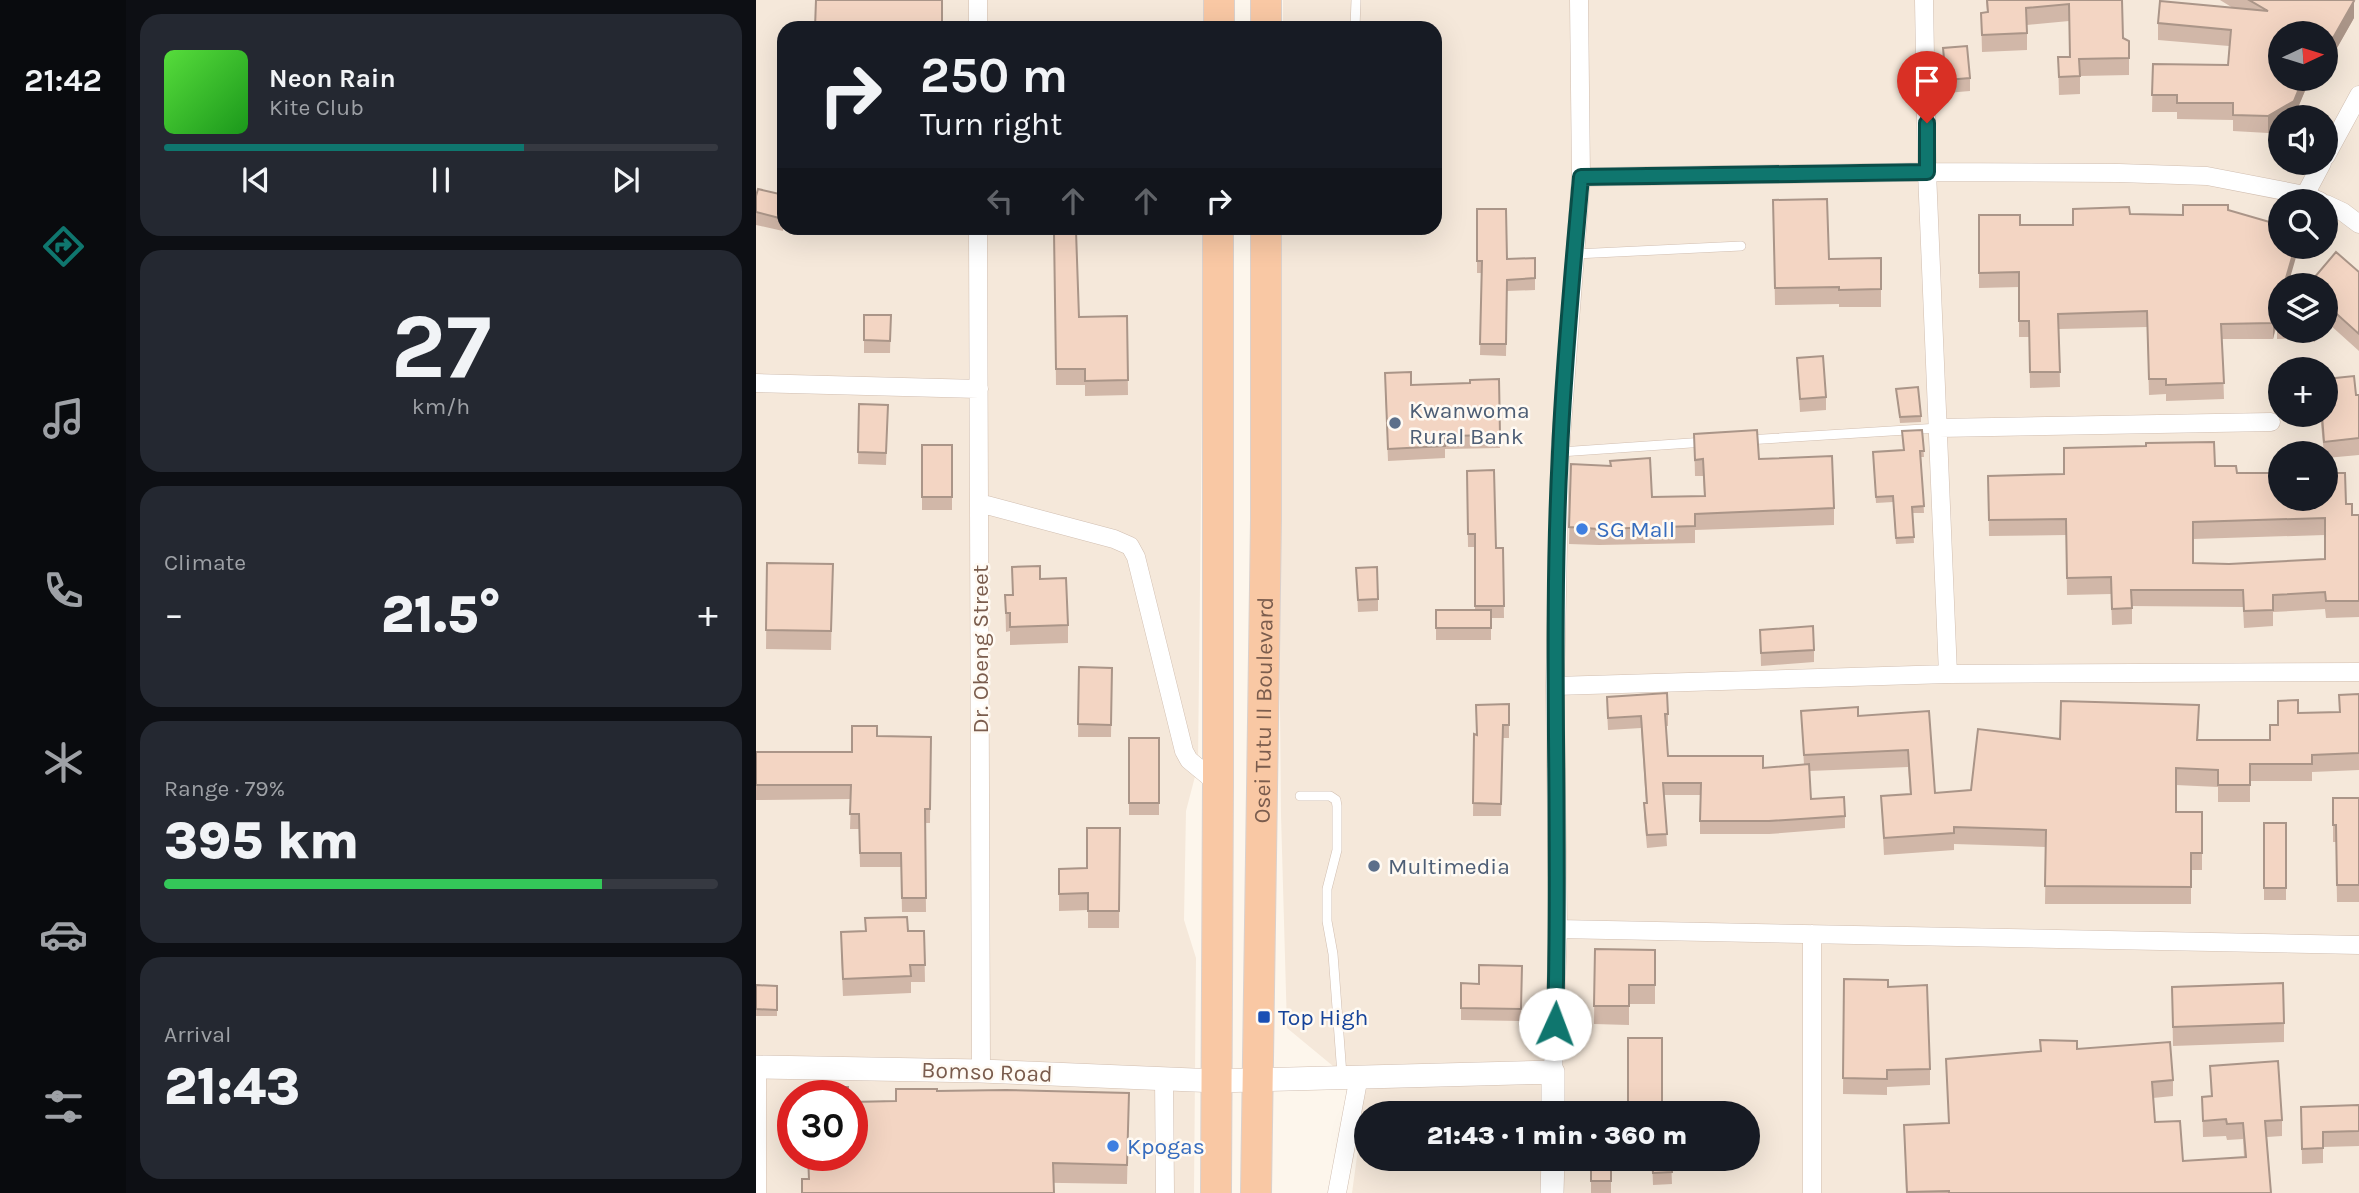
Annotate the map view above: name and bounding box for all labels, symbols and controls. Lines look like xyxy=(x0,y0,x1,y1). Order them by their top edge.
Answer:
north arrow xyxy=(2268,21,2338,91)
map controls xyxy=(2268,21,2338,511)
text: 250 m xyxy=(920,47,1068,104)
icon: right xyxy=(805,49,896,140)
pin xyxy=(1897,51,1957,123)
text: 21:42 xyxy=(24,62,102,99)
icon: arrive xyxy=(1908,62,1946,100)
text: Neon Rain xyxy=(269,63,396,94)
text: Kite Club xyxy=(269,94,364,121)
button: sound xyxy=(2268,105,2338,175)
text: Turn right xyxy=(920,106,1062,143)
icon: previous xyxy=(237,161,275,199)
icon: pause xyxy=(422,161,460,199)
icon: next xyxy=(607,161,645,199)
icon: left xyxy=(981,182,1019,220)
icon: ahead xyxy=(1054,182,1092,220)
icon: ahead xyxy=(1127,182,1165,220)
icon: right xyxy=(1200,182,1238,220)
button: search xyxy=(2268,189,2338,259)
icon: directions xyxy=(39,222,88,271)
button: layers xyxy=(2268,273,2338,343)
text: 27 xyxy=(391,294,491,400)
button: + xyxy=(2268,357,2338,427)
text: km/h xyxy=(412,393,470,420)
icon: music xyxy=(39,394,88,443)
place label: Kwanwoma Rural Bank xyxy=(1409,397,1530,450)
marker: Kwanwoma Rural Bank xyxy=(1387,415,1403,431)
button: − xyxy=(2268,441,2338,511)
place label: SG Mall xyxy=(1596,516,1675,543)
marker: SG Mall xyxy=(1574,521,1590,537)
text: Climate xyxy=(164,549,246,576)
street label: Dr. Obeng Street xyxy=(967,564,994,733)
icon: phone xyxy=(39,566,88,615)
text: 21.5° xyxy=(381,584,501,645)
text: − xyxy=(164,592,184,637)
text: + xyxy=(698,592,718,637)
street label: Osei Tutu II Boulevard xyxy=(1248,597,1278,824)
icon: climate xyxy=(39,738,88,787)
text: Range · 79% xyxy=(164,775,285,802)
text: 395 km xyxy=(164,810,359,871)
place label: Multimedia xyxy=(1388,853,1510,880)
marker: Multimedia xyxy=(1366,858,1382,874)
icon: car xyxy=(39,910,88,959)
position arrow xyxy=(1518,987,1592,1061)
place label: Top High xyxy=(1278,1004,1368,1031)
marker: Top High xyxy=(1256,1009,1272,1025)
text: Arrival xyxy=(164,1021,231,1048)
text: 21:43 xyxy=(164,1056,300,1117)
street label: Bomso Road xyxy=(921,1056,1053,1088)
speed limit sign: 30 xyxy=(777,1080,868,1171)
icon: filters xyxy=(39,1082,88,1131)
text: 21:43 · 1 min · 360 m xyxy=(1427,1120,1687,1151)
place label: Kpogas xyxy=(1127,1133,1205,1160)
marker: Kpogas xyxy=(1105,1138,1121,1154)

